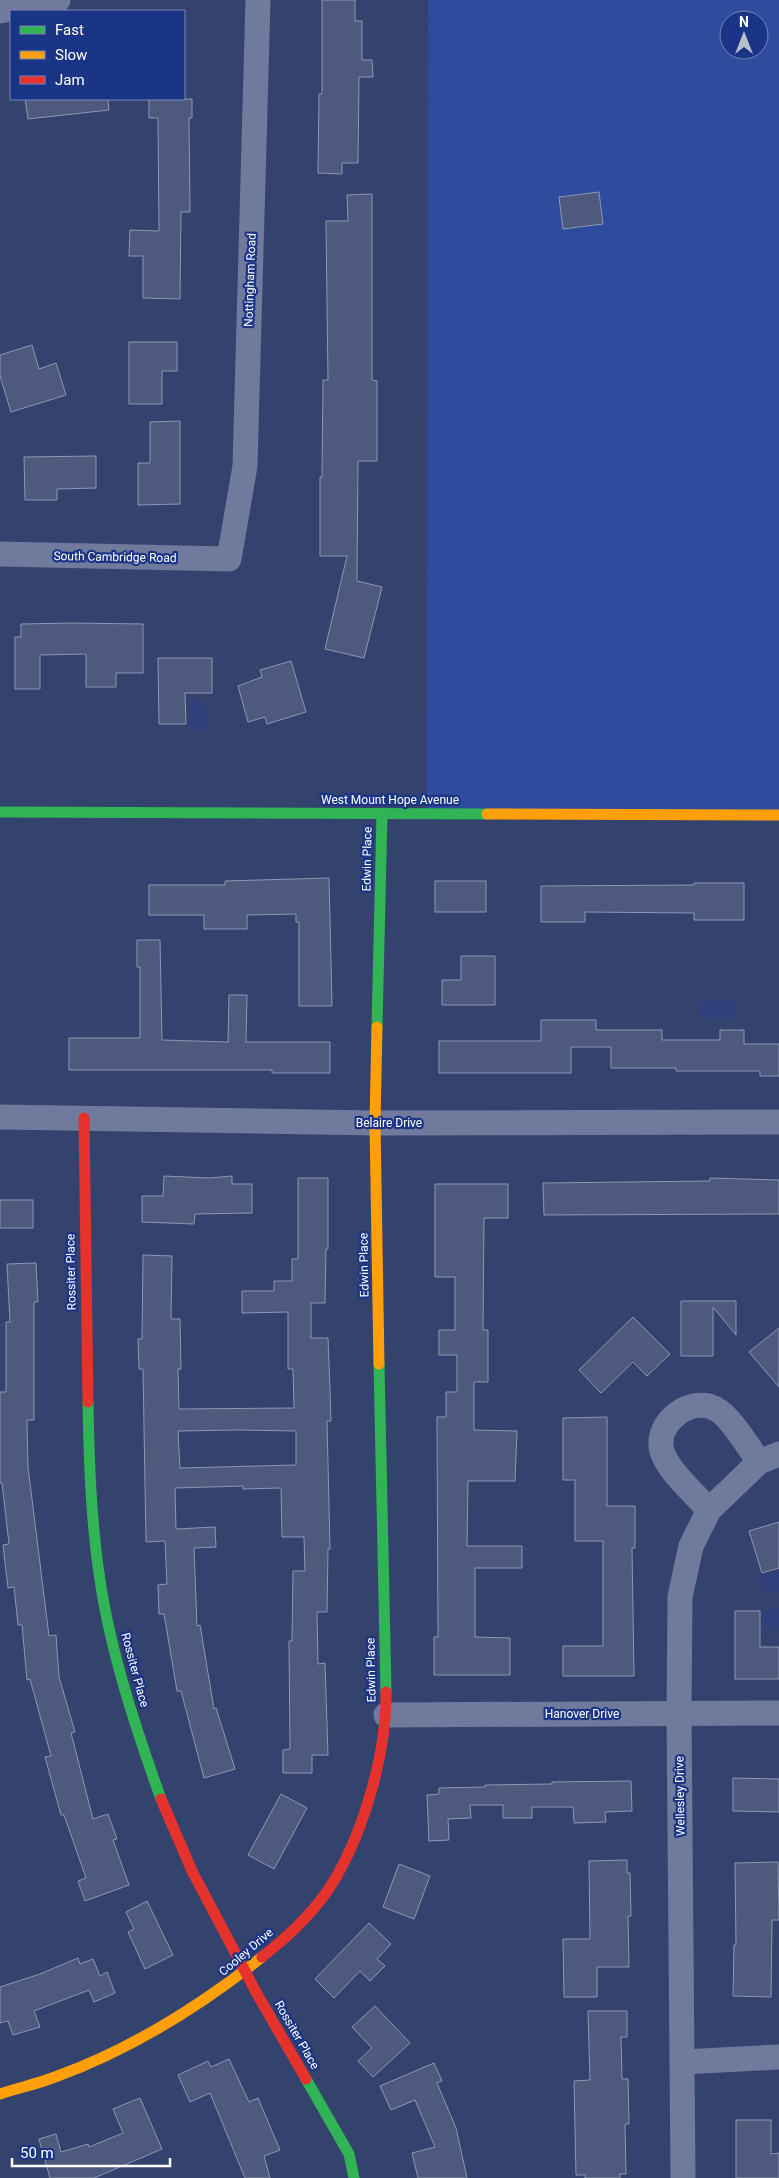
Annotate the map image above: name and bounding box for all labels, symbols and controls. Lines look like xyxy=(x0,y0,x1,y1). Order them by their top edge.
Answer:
legend xyxy=(10,10,185,100)
north arrow xyxy=(719,10,769,60)
text: N xyxy=(739,14,749,30)
text: Fast xyxy=(55,21,84,39)
text: Slow xyxy=(55,46,87,64)
text: Jam xyxy=(55,71,85,89)
street label: Nottingham Road xyxy=(241,233,259,327)
street label: South Cambridge Road xyxy=(53,549,177,565)
street label: West Mount Hope Avenue xyxy=(321,793,459,807)
street label: Edwin Place xyxy=(359,827,375,891)
street label: Belaire Drive xyxy=(356,1116,422,1130)
street label: Edwin Place xyxy=(356,1233,372,1297)
street label: Rossiter Place xyxy=(63,1234,79,1310)
street label: Rossiter Place xyxy=(118,1631,152,1709)
street label: Edwin Place xyxy=(363,1638,379,1702)
street label: Hanover Drive xyxy=(545,1707,619,1721)
street label: Wellesley Drive xyxy=(672,1756,688,1836)
street label: Cooley Drive xyxy=(216,1925,276,1979)
street label: Rossiter Place xyxy=(272,1998,322,2072)
scale bar xyxy=(12,2136,170,2168)
text: 50 m xyxy=(20,2144,54,2162)

